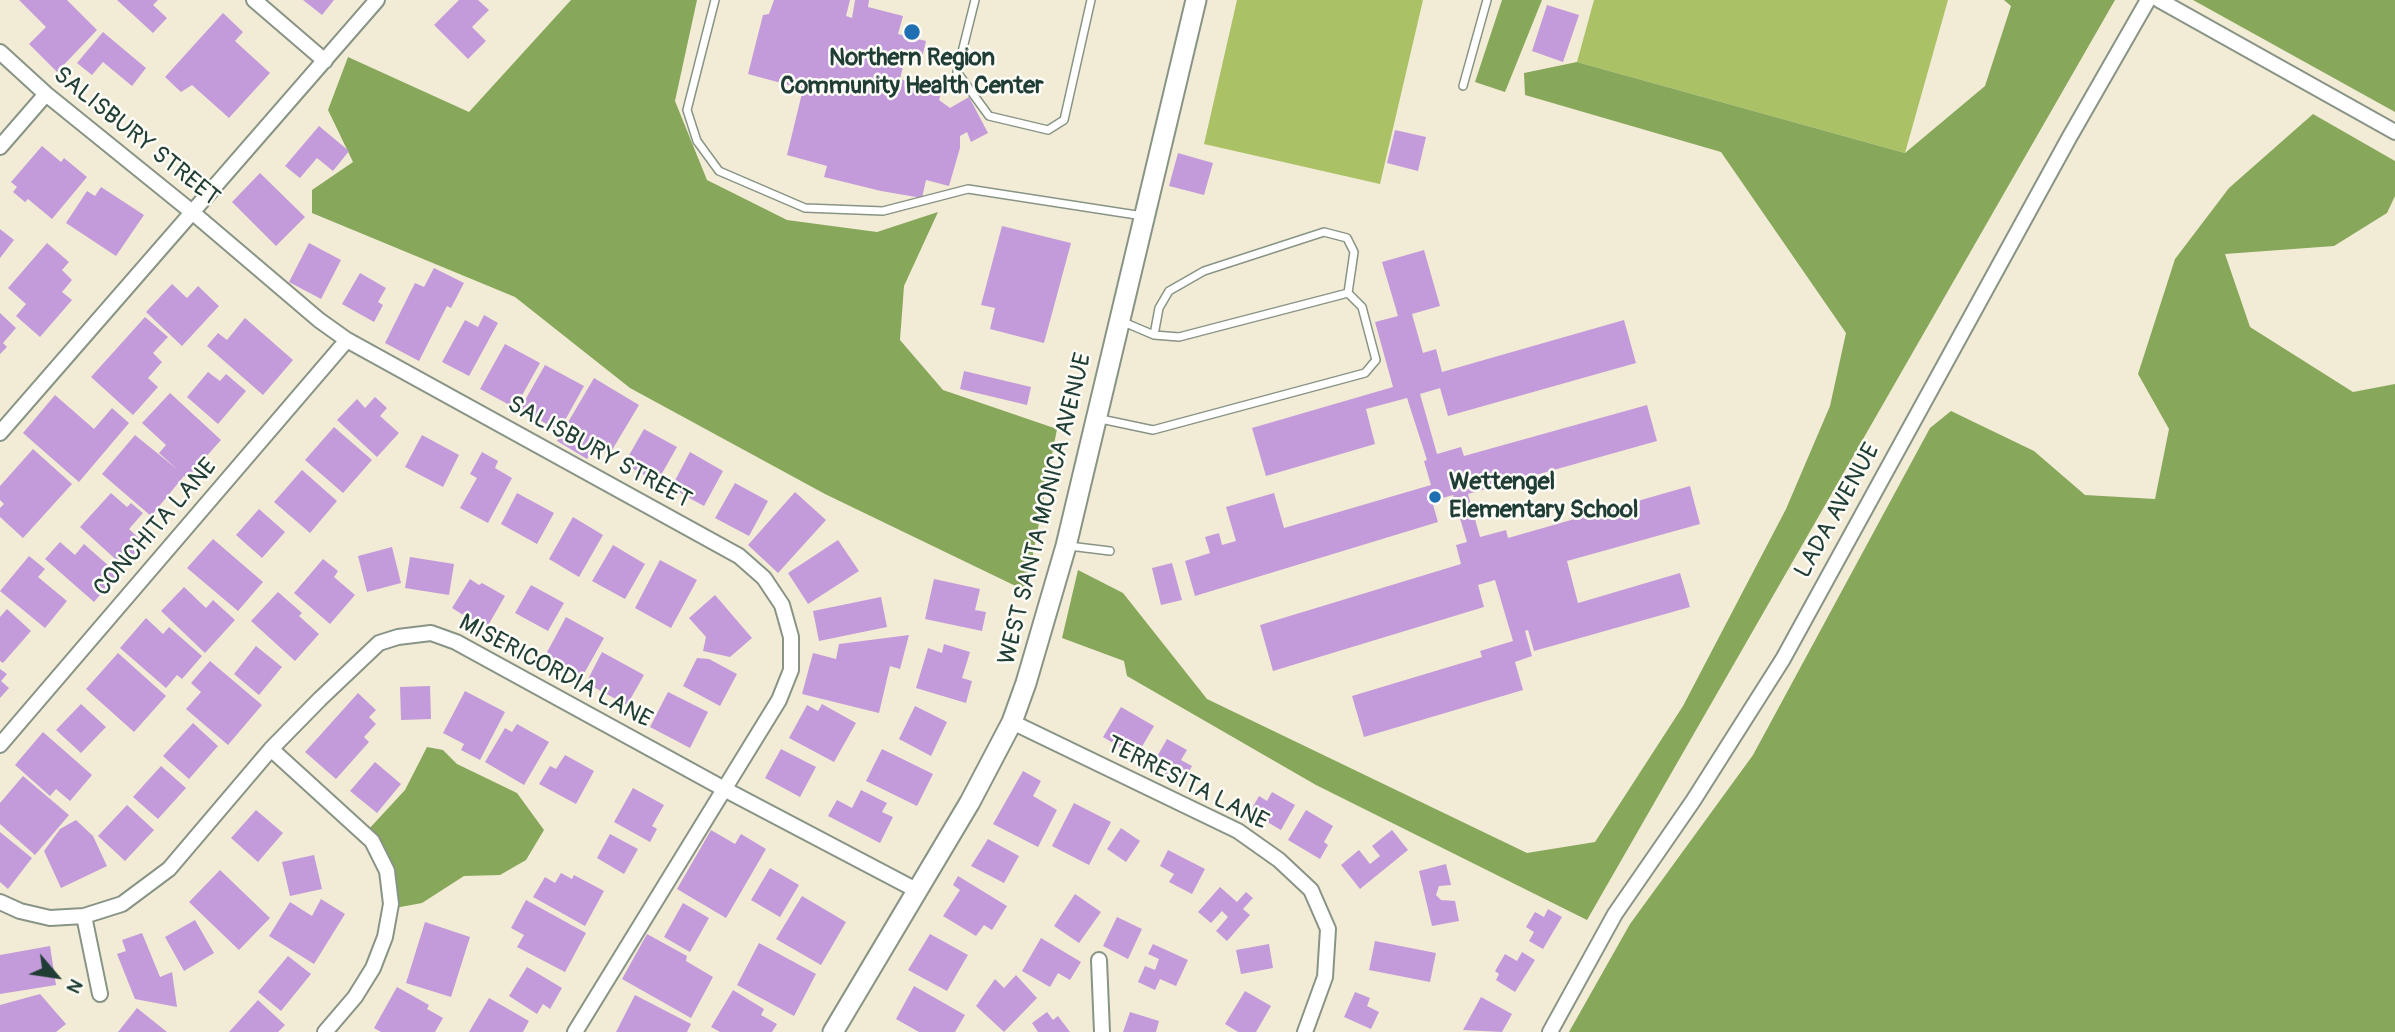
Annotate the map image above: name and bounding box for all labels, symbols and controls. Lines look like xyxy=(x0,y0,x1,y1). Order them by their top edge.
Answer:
marker: Northern Region Community Health Center xyxy=(902,22,922,42)
place label: Northern Region Community Health Center xyxy=(780,45,1044,101)
street label: SALISBURY STREET xyxy=(47,61,225,213)
street label: WEST SANTA MONICA AVENUE xyxy=(993,350,1099,668)
street label: SALISBURY STREET xyxy=(502,391,696,515)
street label: LADA AVENUE xyxy=(1789,439,1887,583)
street label: CONCHITA LANE xyxy=(88,453,224,603)
place label: Wettengel Elementary School xyxy=(1449,469,1639,525)
marker: Wettengel Elementary School xyxy=(1427,489,1443,505)
street label: MISERICORDIA LANE xyxy=(454,609,656,735)
street label: TERRESITA LANE xyxy=(1101,731,1273,837)
north arrow xyxy=(21,941,91,1011)
text: N xyxy=(61,975,88,998)

